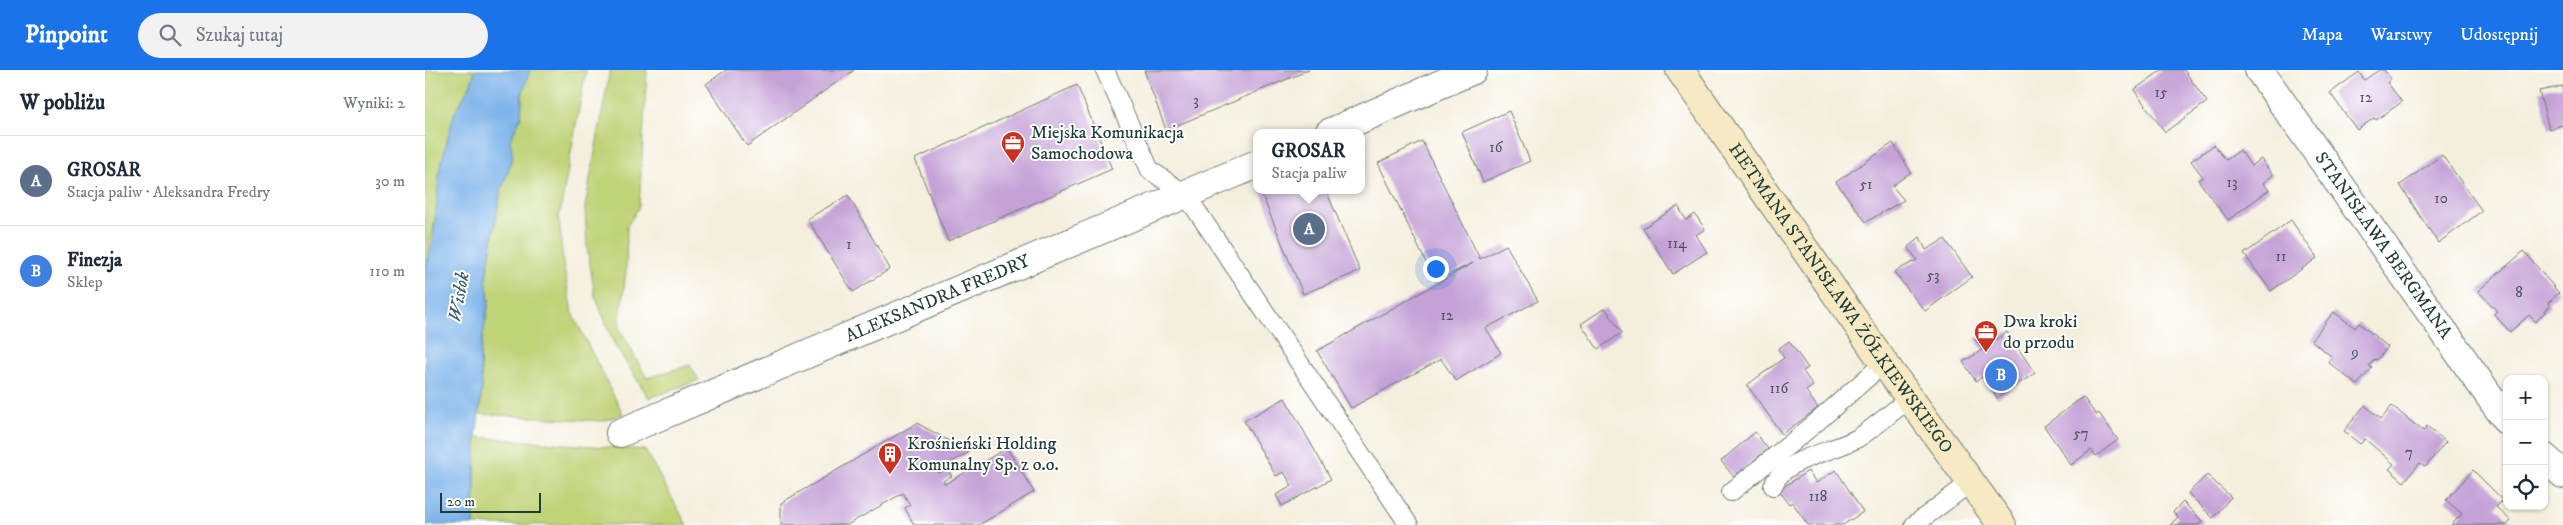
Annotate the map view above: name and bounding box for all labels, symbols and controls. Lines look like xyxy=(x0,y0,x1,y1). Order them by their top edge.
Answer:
search box xyxy=(138,13,488,58)
text: Pinpoint xyxy=(25,20,108,50)
icon: search xyxy=(156,21,184,49)
text: Szukaj tutaj xyxy=(196,24,283,47)
text: Mapa xyxy=(2302,24,2343,46)
text: Warstwy xyxy=(2371,24,2432,46)
text: Udostępnij xyxy=(2460,24,2538,46)
house number: 15 xyxy=(2155,83,2168,102)
house number: 12 xyxy=(2360,88,2373,107)
text: W pobliżu xyxy=(20,90,105,116)
house number: 3 xyxy=(1193,91,1199,110)
text: Wyniki: 2 xyxy=(343,93,405,113)
place label: Miejska Komunikacja Samochodowa xyxy=(1031,122,1184,165)
popup xyxy=(1253,129,1365,194)
office icon: Miejska Komunikacja Samochodowa xyxy=(1000,130,1026,164)
house number: 16 xyxy=(1489,138,1504,157)
street label: HETMANA STANISŁAWA ŻÓŁKIEWSKIEGO xyxy=(1723,139,1957,458)
text: GROSAR xyxy=(1271,140,1345,163)
street label: STANISŁAWA BERGMANA xyxy=(2310,148,2457,344)
text: GROSAR xyxy=(67,159,141,182)
text: Stacja paliw xyxy=(1271,163,1347,183)
text: A xyxy=(31,171,41,191)
text: 30 m xyxy=(375,171,405,191)
house number: 13 xyxy=(2226,173,2238,192)
house number: 51 xyxy=(1860,175,1872,194)
text: Stacja paliw · Aleksandra Fredry xyxy=(67,182,270,202)
house number: 10 xyxy=(2434,189,2448,208)
pin: A xyxy=(1293,210,1325,248)
house number: 114 xyxy=(1667,234,1687,253)
house number: 1 xyxy=(846,235,852,254)
house number: 11 xyxy=(2275,247,2287,266)
text: Finezja xyxy=(67,249,122,272)
street label: ALEKSANDRA FREDRY xyxy=(842,250,1034,347)
your location xyxy=(1423,256,1449,282)
text: B xyxy=(31,261,41,281)
text: 110 m xyxy=(369,261,405,281)
house number: 53 xyxy=(1926,266,1940,285)
water label: Wisłok xyxy=(443,270,475,324)
text: Sklep xyxy=(67,272,103,292)
house number: 8 xyxy=(2515,283,2523,302)
house number: 12 xyxy=(1441,306,1454,325)
place label: Dwa kroki do przodu xyxy=(2003,311,2077,354)
office icon: Dwa kroki do przodu xyxy=(1973,319,1999,353)
house number: 9 xyxy=(2350,343,2359,362)
pin: B xyxy=(1985,356,2017,394)
map controls xyxy=(2503,375,2548,510)
button: + xyxy=(2503,375,2548,420)
house number: 116 xyxy=(1770,379,1790,398)
button: − xyxy=(2503,420,2548,465)
house number: 57 xyxy=(2073,424,2089,443)
place label: Krośnieński Holding Komunalny Sp. z o.o. xyxy=(907,433,1059,476)
building icon: Krośnieński Holding Komunalny Sp. z o.o. xyxy=(877,441,903,475)
house number: 7 xyxy=(2405,443,2413,462)
button: locate xyxy=(2503,465,2548,510)
house number: 118 xyxy=(1809,487,1827,506)
scale bar xyxy=(440,490,541,513)
text: 20 m xyxy=(447,493,475,511)

